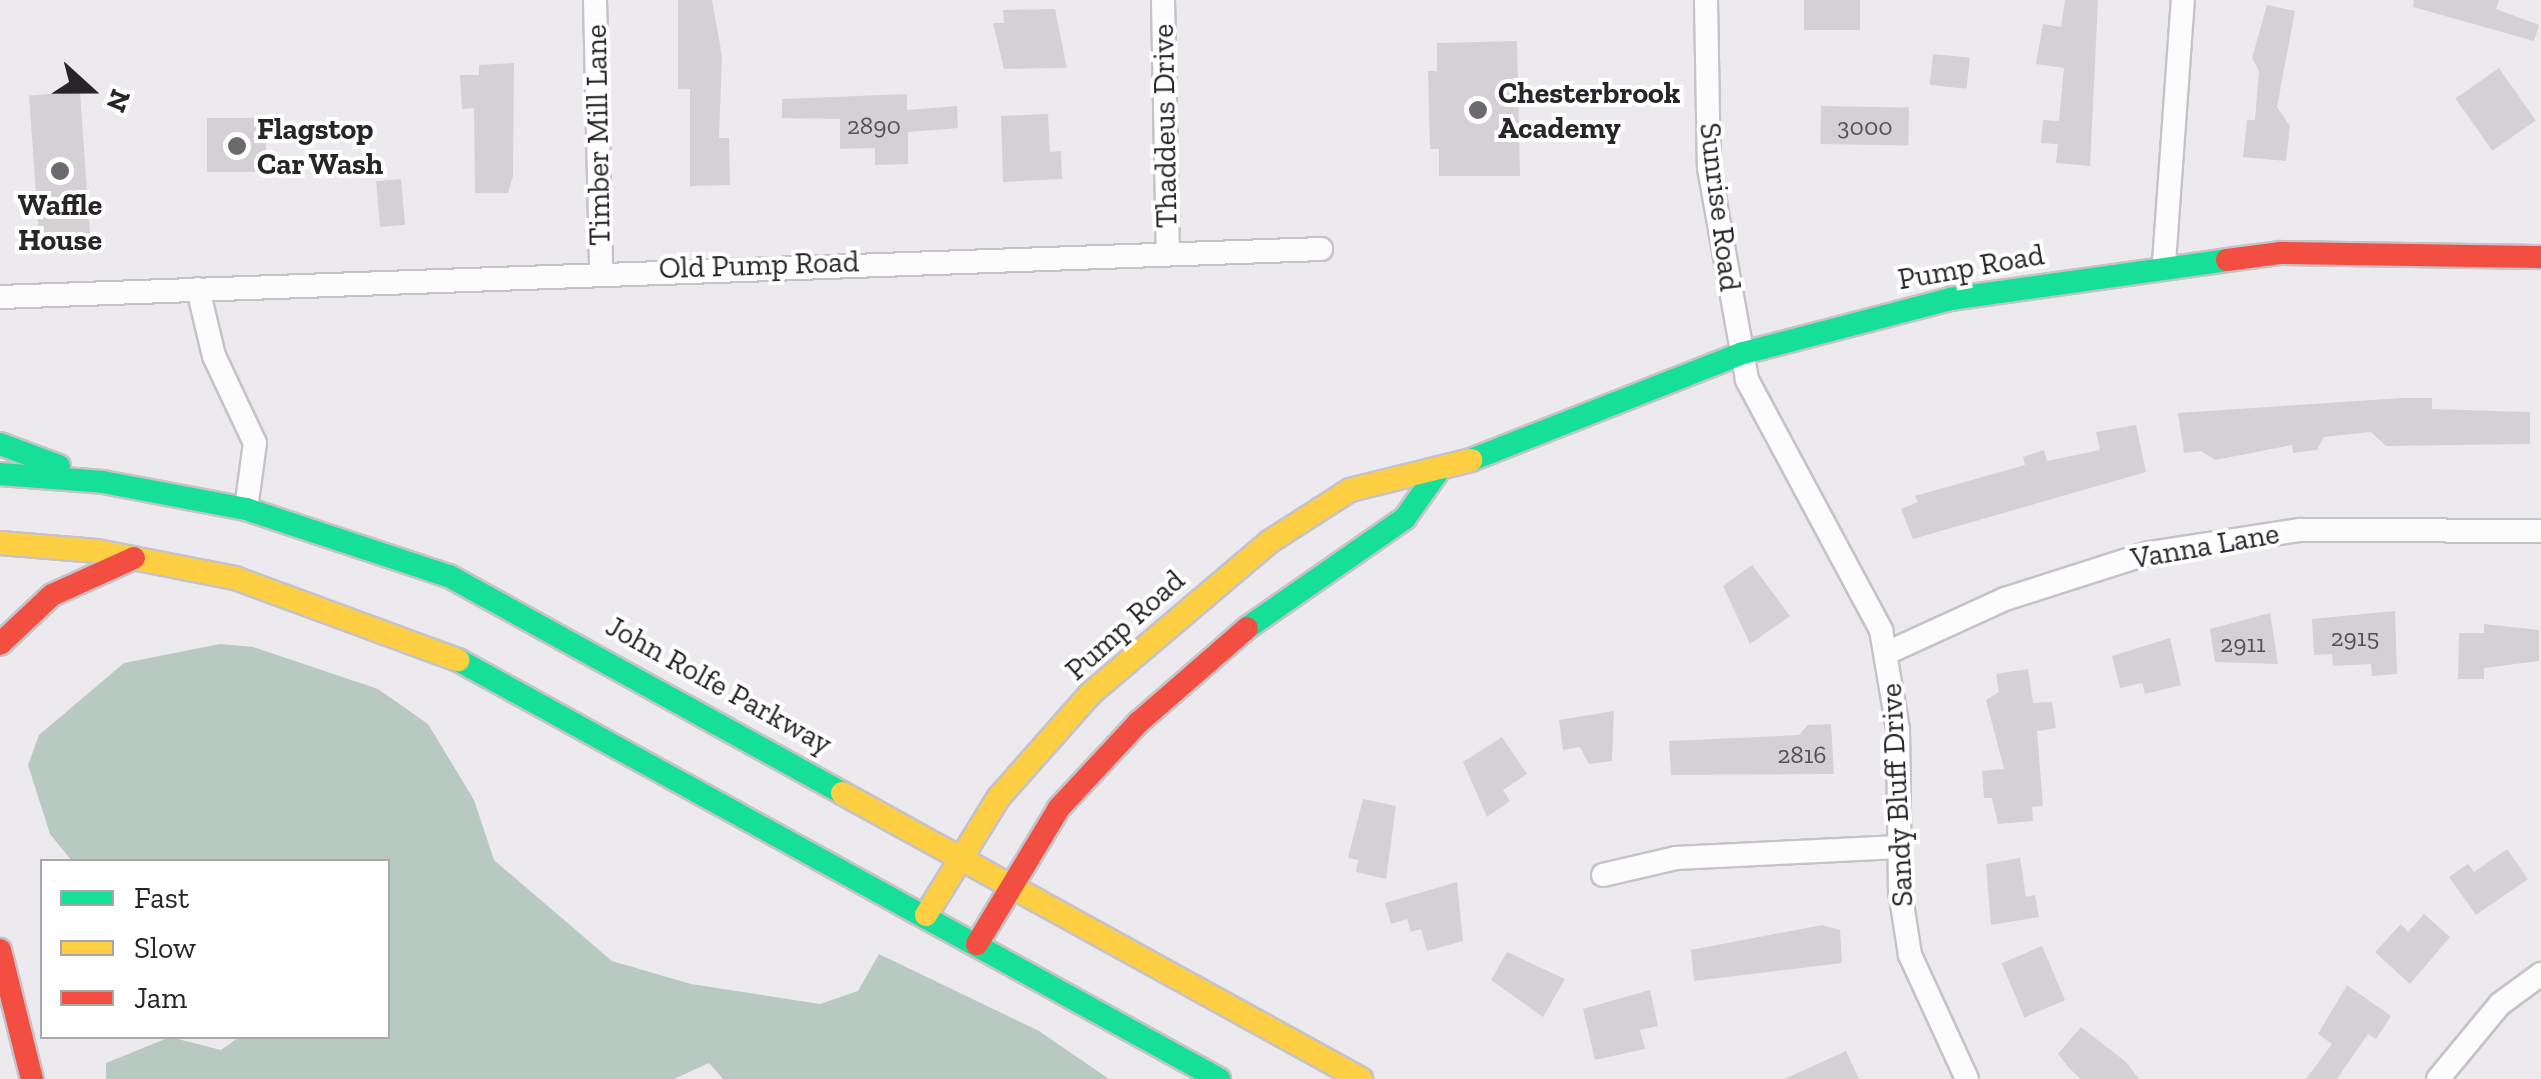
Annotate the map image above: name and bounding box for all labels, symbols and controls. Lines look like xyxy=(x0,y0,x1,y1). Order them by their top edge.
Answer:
street label: Timber Mill Lane xyxy=(578,24,618,246)
street label: Thaddeus Drive xyxy=(1145,24,1185,228)
north arrow xyxy=(40,40,140,140)
place label: Chesterbrook Academy xyxy=(1498,75,1680,146)
text: N xyxy=(99,85,138,117)
marker: Chesterbrook Academy xyxy=(1467,99,1489,121)
house number: 2890 xyxy=(847,110,901,140)
place label: Flagstop Car Wash xyxy=(257,111,385,182)
house number: 3000 xyxy=(1837,111,1893,141)
street label: Sunrise Road xyxy=(1692,121,1748,293)
marker: Flagstop Car Wash xyxy=(226,135,248,157)
marker: Waffle House xyxy=(49,160,71,182)
place label: Waffle House xyxy=(18,187,102,258)
street label: Pump Road xyxy=(1895,236,2047,298)
street label: Old Pump Road xyxy=(658,244,860,286)
street label: Vanna Lane xyxy=(2128,515,2282,577)
street label: Pump Road xyxy=(1058,562,1192,688)
street label: John Rolfe Parkway xyxy=(600,608,838,762)
house number: 2915 xyxy=(2331,622,2379,652)
house number: 2911 xyxy=(2220,628,2266,658)
street label: Sandy Bluff Drive xyxy=(1873,682,1921,908)
house number: 2816 xyxy=(1777,739,1827,769)
legend xyxy=(40,859,390,1039)
text: Fast xyxy=(134,880,189,916)
text: Slow xyxy=(134,930,196,966)
text: Jam xyxy=(134,980,187,1016)

